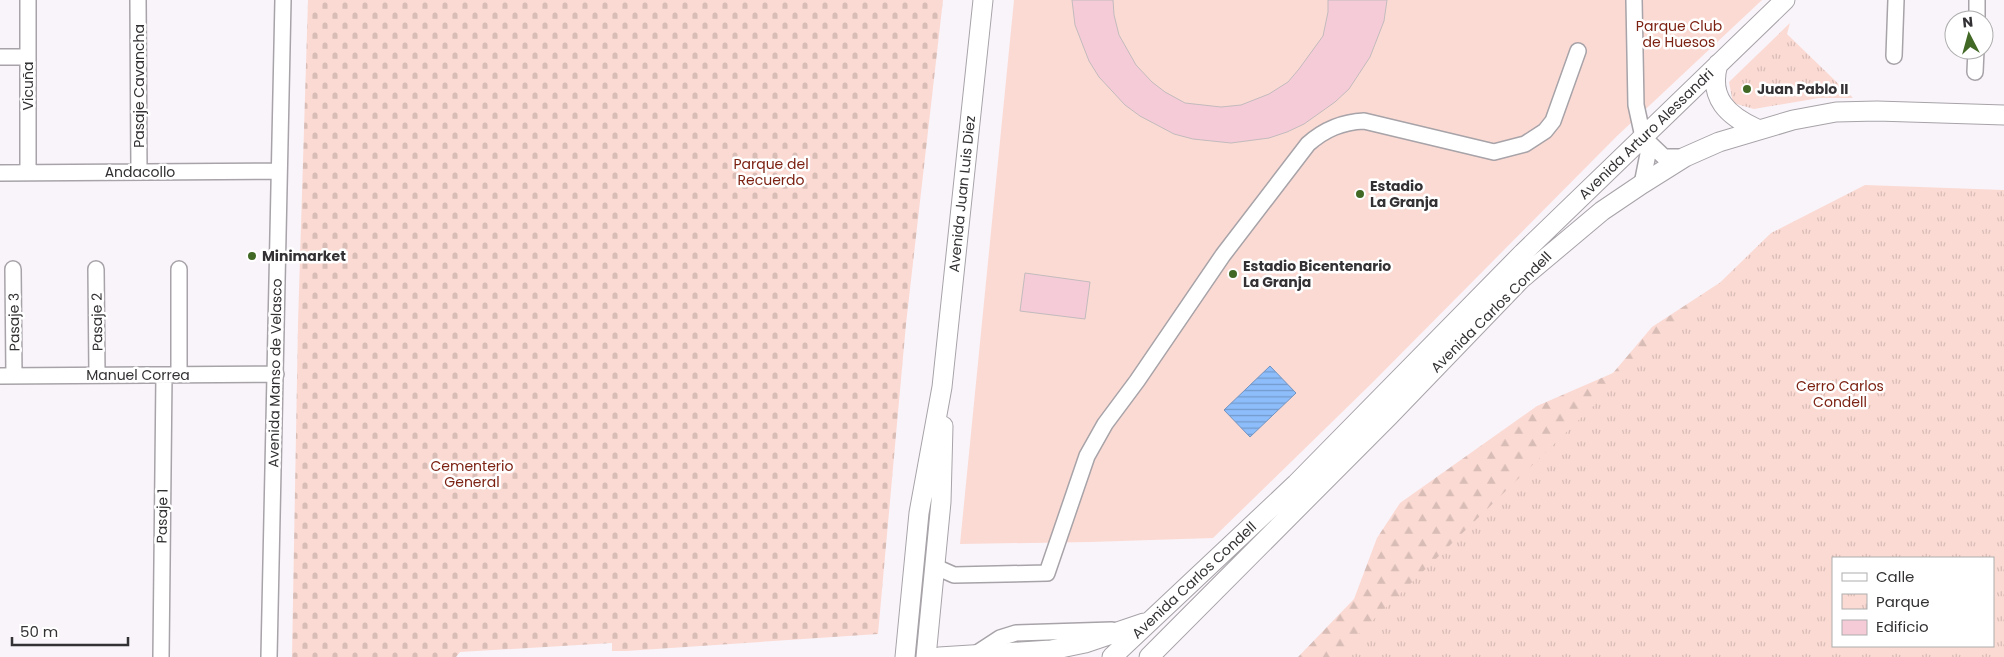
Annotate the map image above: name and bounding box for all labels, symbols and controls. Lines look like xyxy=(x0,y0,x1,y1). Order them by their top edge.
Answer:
north arrow xyxy=(1944,10,1994,60)
text: N xyxy=(1961,12,1974,33)
park label: Parque Club de Huesos xyxy=(1636,16,1722,52)
street label: Pasaje Cavancha xyxy=(129,24,149,148)
street label: Vicuña xyxy=(18,62,38,110)
street label: Avenida Arturo Alessandri xyxy=(1574,64,1718,204)
place label: Juan Pablo II xyxy=(1757,79,1848,99)
marker: Juan Pablo II xyxy=(1741,83,1753,95)
street label: Avenida Juan Luis Diez xyxy=(944,115,980,273)
park label: Parque del Recuerdo xyxy=(733,154,809,190)
street label: Andacollo xyxy=(105,162,175,182)
place label: Estadio La Granja xyxy=(1370,176,1438,212)
marker: Estadio La Granja xyxy=(1354,188,1366,200)
place label: Minimarket xyxy=(262,246,346,266)
street label: Avenida Carlos Condell xyxy=(1426,247,1556,377)
marker: Minimarket xyxy=(246,250,258,262)
place label: Estadio Bicentenario La Granja xyxy=(1243,256,1391,292)
marker: Estadio Bicentenario La Granja xyxy=(1227,268,1239,280)
street label: Avenida Manso de Velasco xyxy=(263,278,287,468)
street label: Pasaje 3 xyxy=(3,293,25,351)
street label: Pasaje 2 xyxy=(86,293,108,351)
street label: Manuel Correa xyxy=(86,365,190,385)
park label: Cerro Carlos Condell xyxy=(1796,376,1884,412)
park label: Cementerio General xyxy=(431,456,514,492)
street label: Pasaje 1 xyxy=(152,488,172,544)
street label: Avenida Carlos Condell xyxy=(1127,517,1261,643)
legend xyxy=(1832,557,1994,647)
text: Calle xyxy=(1876,566,1914,587)
text: Parque xyxy=(1876,591,1929,612)
scale bar xyxy=(12,614,129,646)
text: Edificio xyxy=(1876,616,1929,637)
text: 50 m xyxy=(20,621,58,642)

